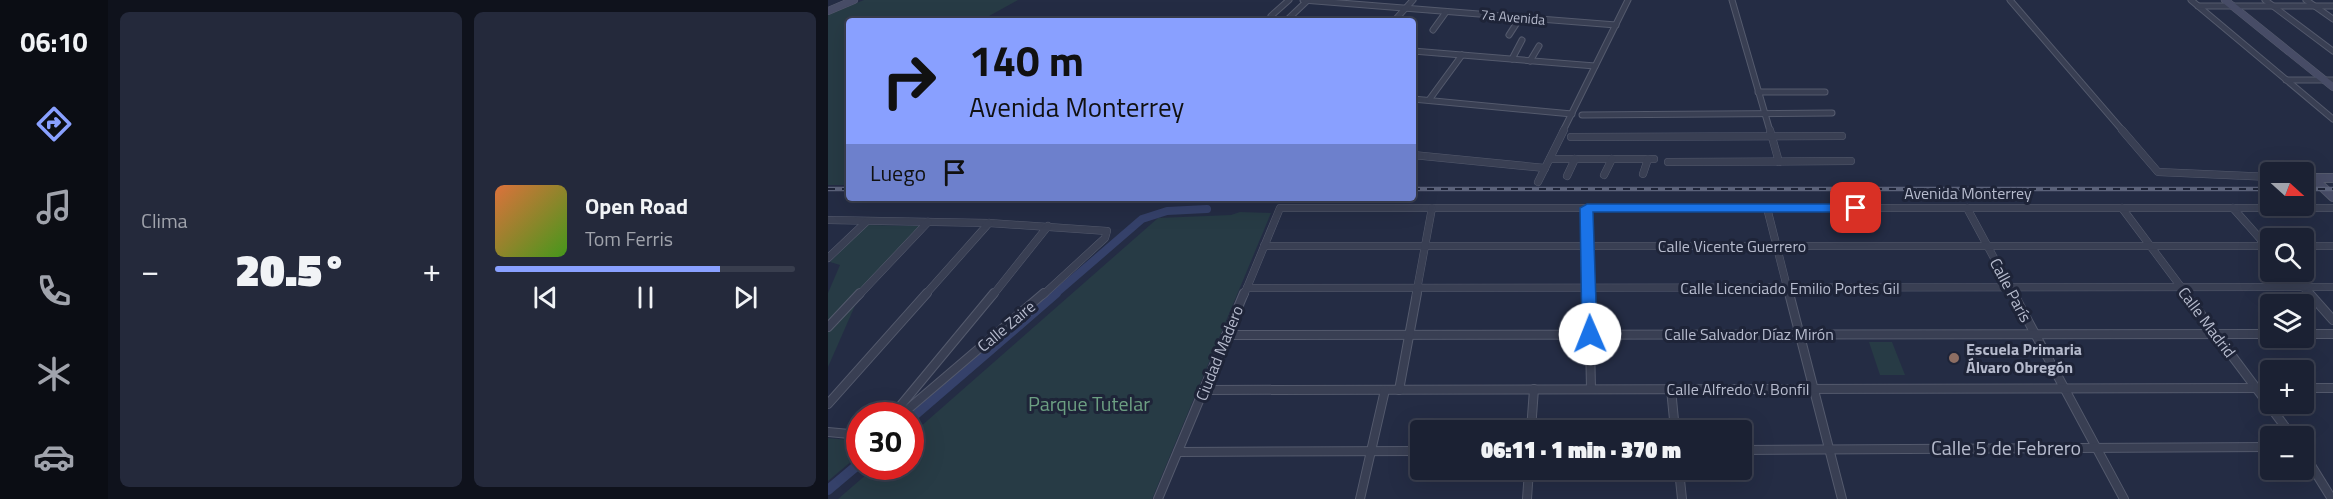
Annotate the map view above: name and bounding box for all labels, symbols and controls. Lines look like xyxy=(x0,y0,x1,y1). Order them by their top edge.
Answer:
street label: 7a Avenida xyxy=(1480,3,1546,30)
text: 06:10 xyxy=(20,21,88,62)
text: 140 m xyxy=(969,28,1084,92)
icon: right xyxy=(870,42,948,120)
text: Avenida Monterrey xyxy=(969,86,1184,127)
icon: directions xyxy=(33,103,75,145)
text: Luego xyxy=(870,156,926,190)
icon: arrive xyxy=(938,156,971,189)
north arrow xyxy=(2260,162,2314,216)
map controls xyxy=(2260,162,2314,480)
street label: Avenida Monterrey xyxy=(1904,181,2032,205)
pin xyxy=(1830,182,1881,233)
icon: music xyxy=(33,186,75,228)
text: Open Road xyxy=(585,189,688,223)
icon: arrive xyxy=(1839,191,1872,224)
text: Clima xyxy=(141,205,188,236)
text: Tom Ferris xyxy=(585,223,673,254)
button: search xyxy=(2260,228,2314,282)
street label: Calle Vicente Guerrero xyxy=(1658,234,1806,258)
text: 20.5° xyxy=(235,235,347,303)
text: − xyxy=(141,245,159,295)
text: + xyxy=(423,245,441,295)
street label: Calle París xyxy=(1984,254,2038,326)
icon: phone xyxy=(33,270,75,312)
street label: Calle Licenciado Emilio Portes Gil xyxy=(1680,276,1900,300)
icon: previous xyxy=(529,281,562,314)
icon: pause xyxy=(629,281,662,314)
icon: next xyxy=(729,281,762,314)
street label: Calle Madrid xyxy=(2172,282,2242,362)
button: layers xyxy=(2260,294,2314,348)
street label: Calle Zaire xyxy=(972,295,1040,357)
street label: Ciudad Madero xyxy=(1189,302,1249,404)
position arrow xyxy=(1558,302,1622,366)
street label: Calle Salvador Díaz Mirón xyxy=(1664,322,1834,346)
place label: Escuela Primaria Álvaro Obregón xyxy=(1966,337,2082,379)
marker: Escuela Primaria Álvaro Obregón xyxy=(1947,351,1961,365)
icon: climate xyxy=(33,353,75,395)
button: + xyxy=(2260,360,2314,414)
street label: Calle Alfredo V. Bonfil xyxy=(1667,377,1809,401)
park label: Parque Tutelar xyxy=(1028,388,1150,419)
speed limit sign: 30 xyxy=(846,402,924,480)
button: − xyxy=(2260,426,2314,480)
street label: Calle 5 de Febrero xyxy=(1931,432,2081,463)
text: 06:11 · 1 min · 370 m xyxy=(1481,433,1681,467)
icon: car xyxy=(33,436,75,478)

